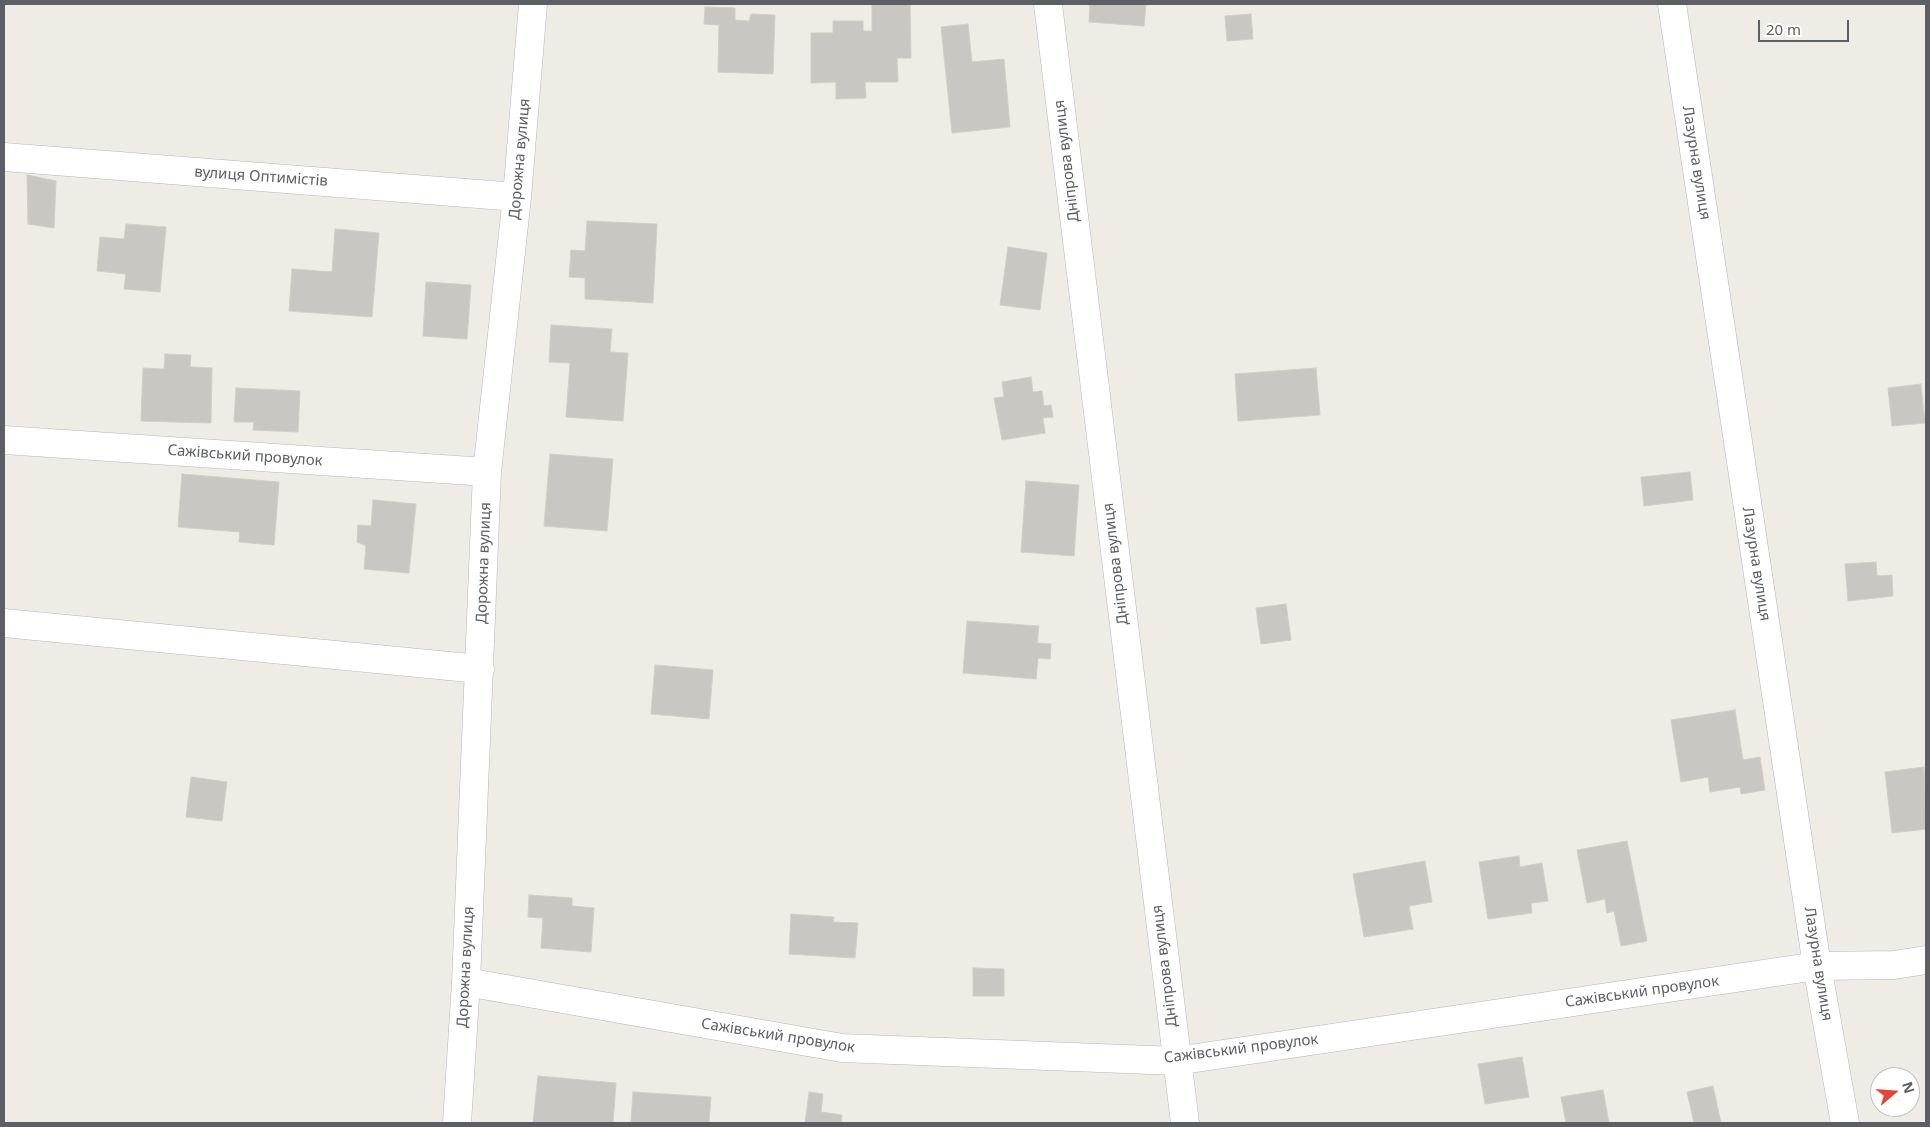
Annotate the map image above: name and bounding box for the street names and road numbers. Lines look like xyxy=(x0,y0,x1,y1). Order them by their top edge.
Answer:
street label: Дорожна вулиця xyxy=(506,98,534,220)
street label: Дніпрова вулиця xyxy=(1051,99,1083,223)
street label: Лазурна вулиця xyxy=(1678,105,1714,221)
street label: вулиця Оптимістів xyxy=(194,163,328,191)
street label: Сажівський провулок xyxy=(167,442,323,470)
street label: Дорожна вулиця xyxy=(473,502,495,624)
street label: Дніпрова вулиця xyxy=(1100,502,1132,626)
street label: Лазурна вулиця xyxy=(1738,506,1774,622)
street label: Дніпрова вулиця xyxy=(1149,904,1181,1028)
street label: Дорожна вулиця xyxy=(454,906,478,1028)
street label: Лазурна вулиця xyxy=(1800,906,1836,1022)
street label: Сажівський провулок xyxy=(1564,972,1720,1012)
street label: Сажівський провулок xyxy=(700,1015,856,1057)
street label: Сажівський провулок xyxy=(1163,1031,1319,1067)

